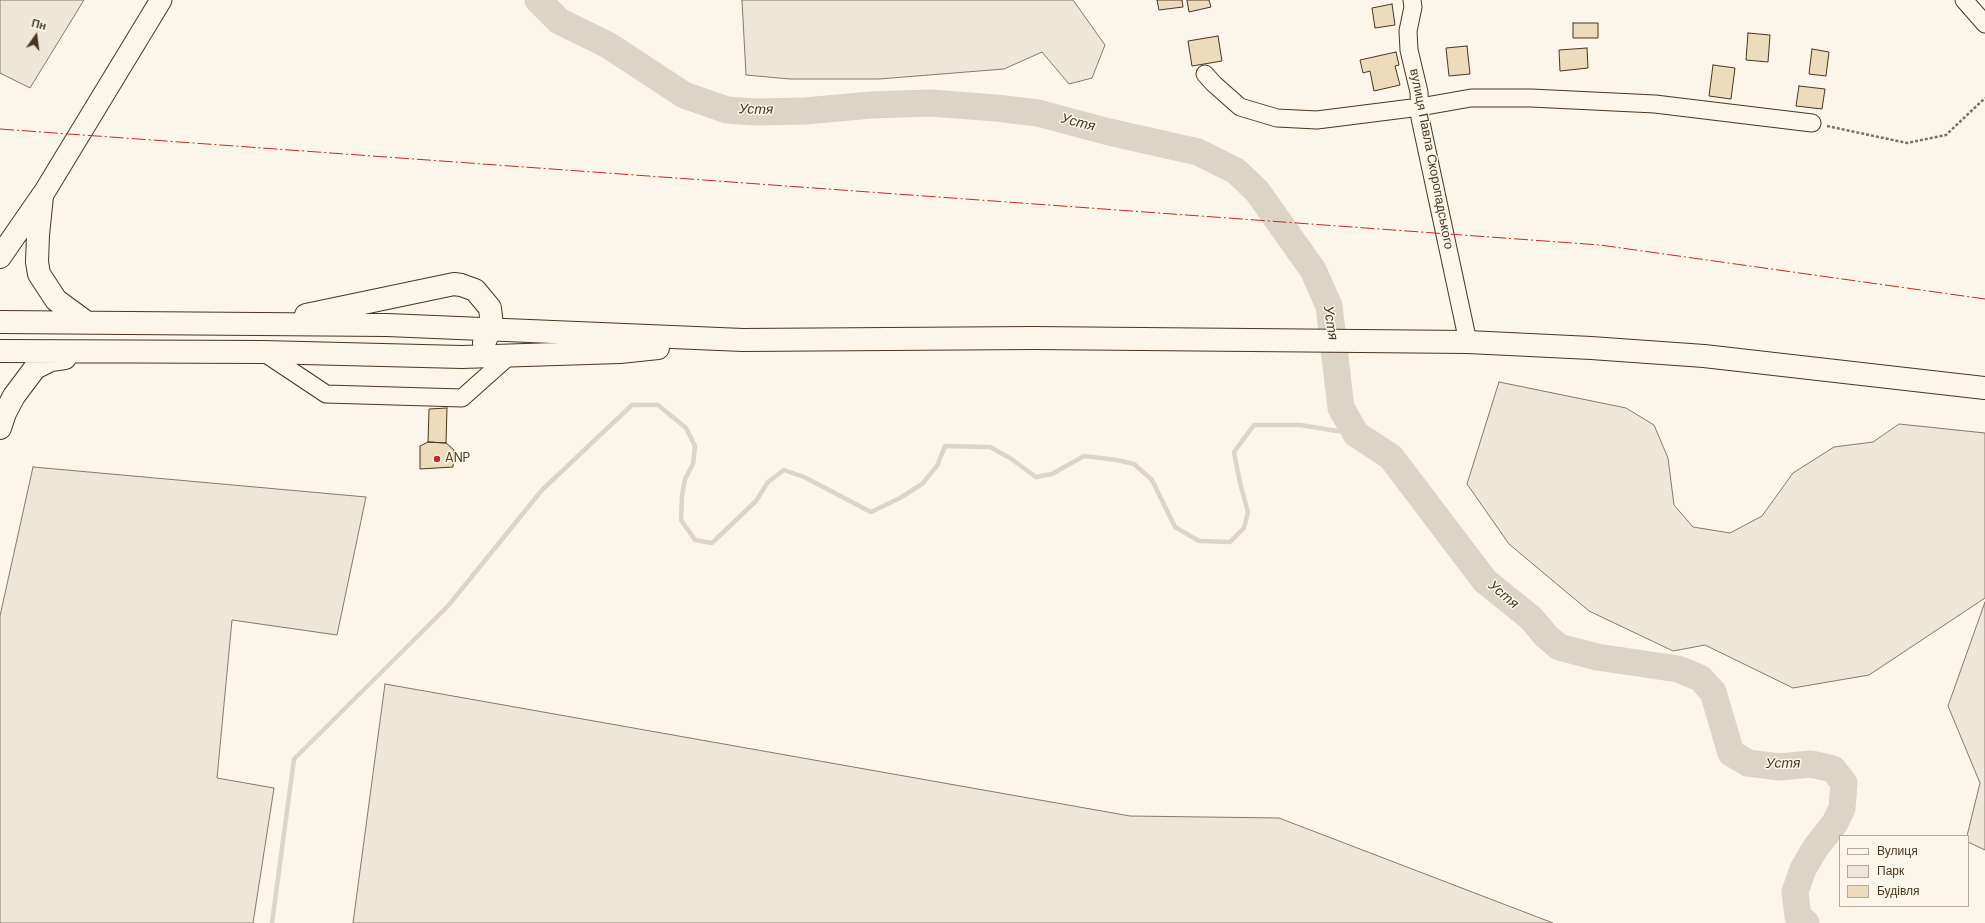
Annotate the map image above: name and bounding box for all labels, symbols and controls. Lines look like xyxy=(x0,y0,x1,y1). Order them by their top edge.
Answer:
north arrow xyxy=(16,16,56,56)
text: Пн xyxy=(30,16,48,33)
street label: вулиця Павла Скоропадського xyxy=(1406,67,1456,251)
water label: Устя xyxy=(739,101,773,119)
water label: Устя xyxy=(1059,111,1097,135)
water label: Устя xyxy=(1319,305,1341,341)
place label: ANP xyxy=(445,451,470,467)
marker: ANP xyxy=(432,454,442,464)
water label: Устя xyxy=(1484,577,1522,613)
water label: Устя xyxy=(1766,755,1800,773)
legend xyxy=(1839,835,1969,907)
text: Вулиця xyxy=(1877,843,1918,859)
text: Парк xyxy=(1877,863,1904,879)
text: Будівля xyxy=(1877,883,1919,899)

